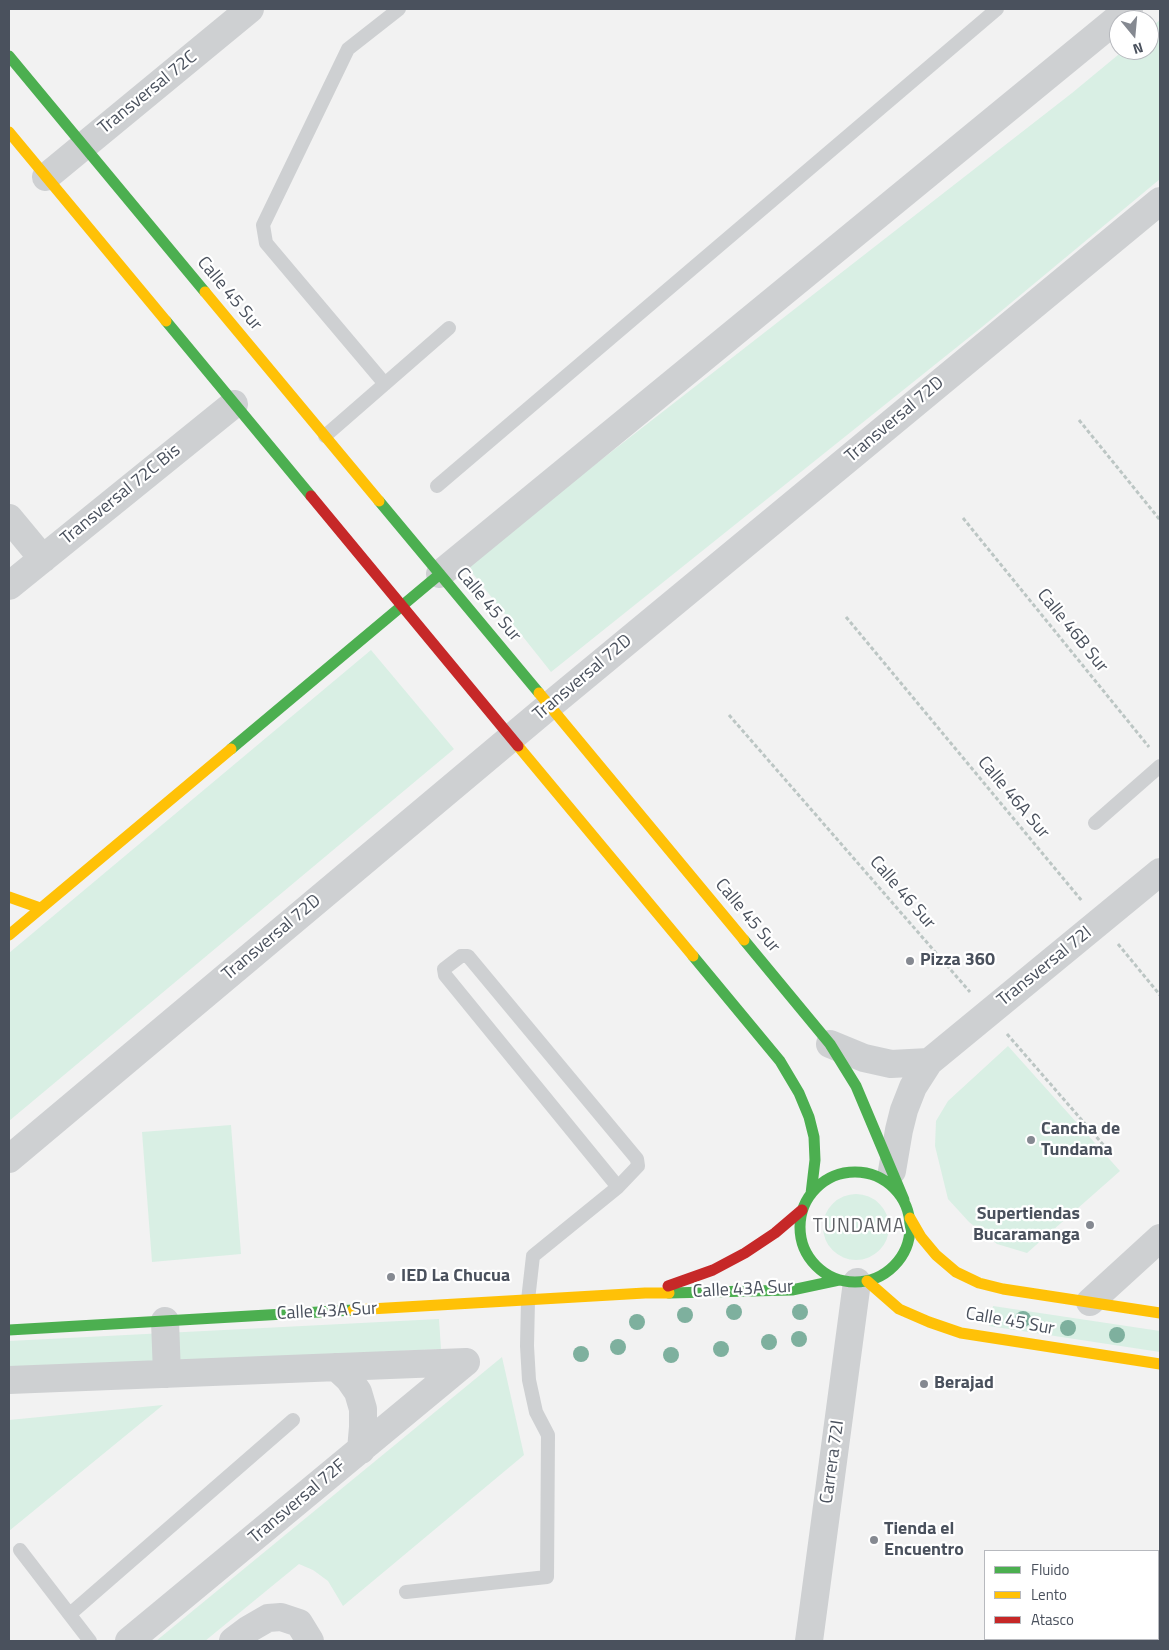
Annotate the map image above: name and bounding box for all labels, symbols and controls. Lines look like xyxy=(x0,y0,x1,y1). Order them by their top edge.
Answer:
north arrow xyxy=(1109,10,1159,60)
text: N xyxy=(1131,37,1146,60)
street label: Transversal 72C xyxy=(94,47,202,139)
street label: Calle 45 Sur xyxy=(192,253,266,335)
street label: Transversal 72D xyxy=(841,372,949,468)
street label: Transversal 72C Bis xyxy=(57,440,185,550)
street label: Calle 45 Sur xyxy=(451,564,525,646)
street label: Calle 46B Sur xyxy=(1032,585,1112,677)
street label: Transversal 72D xyxy=(529,630,637,726)
street label: Calle 46A Sur xyxy=(972,753,1054,843)
street label: Calle 46 Sur xyxy=(864,852,940,934)
street label: Calle 45 Sur xyxy=(710,875,784,957)
street label: Transversal 72D xyxy=(218,890,326,986)
street label: Transversal 72I xyxy=(994,922,1096,1012)
place label: Pizza 360 xyxy=(920,950,995,972)
marker: Pizza 360 xyxy=(904,955,916,967)
place label: Cancha de Tundama xyxy=(1041,1119,1120,1162)
marker: Cancha de Tundama xyxy=(1025,1134,1037,1146)
place label: Supertiendas Bucaramanga xyxy=(973,1204,1080,1246)
district label: TUNDAMA xyxy=(812,1216,906,1238)
marker: Supertiendas Bucaramanga xyxy=(1084,1219,1096,1231)
place label: IED La Chucua xyxy=(401,1266,510,1288)
marker: IED La Chucua xyxy=(385,1271,397,1283)
street label: Calle 43A Sur xyxy=(692,1277,794,1303)
street label: Calle 43A Sur xyxy=(276,1299,378,1325)
street label: Calle 45 Sur xyxy=(964,1304,1056,1340)
place label: Berajad xyxy=(934,1373,994,1395)
marker: Berajad xyxy=(918,1378,930,1390)
street label: Carrera 72I xyxy=(816,1419,850,1505)
street label: Transversal 72F xyxy=(245,1455,351,1549)
place label: Tienda el Encuentro xyxy=(884,1519,964,1562)
marker: Tienda el Encuentro xyxy=(868,1534,880,1546)
legend xyxy=(984,1550,1159,1640)
text: Fluido xyxy=(1031,1558,1069,1581)
text: Lento xyxy=(1031,1583,1067,1606)
text: Atasco xyxy=(1031,1608,1074,1631)

